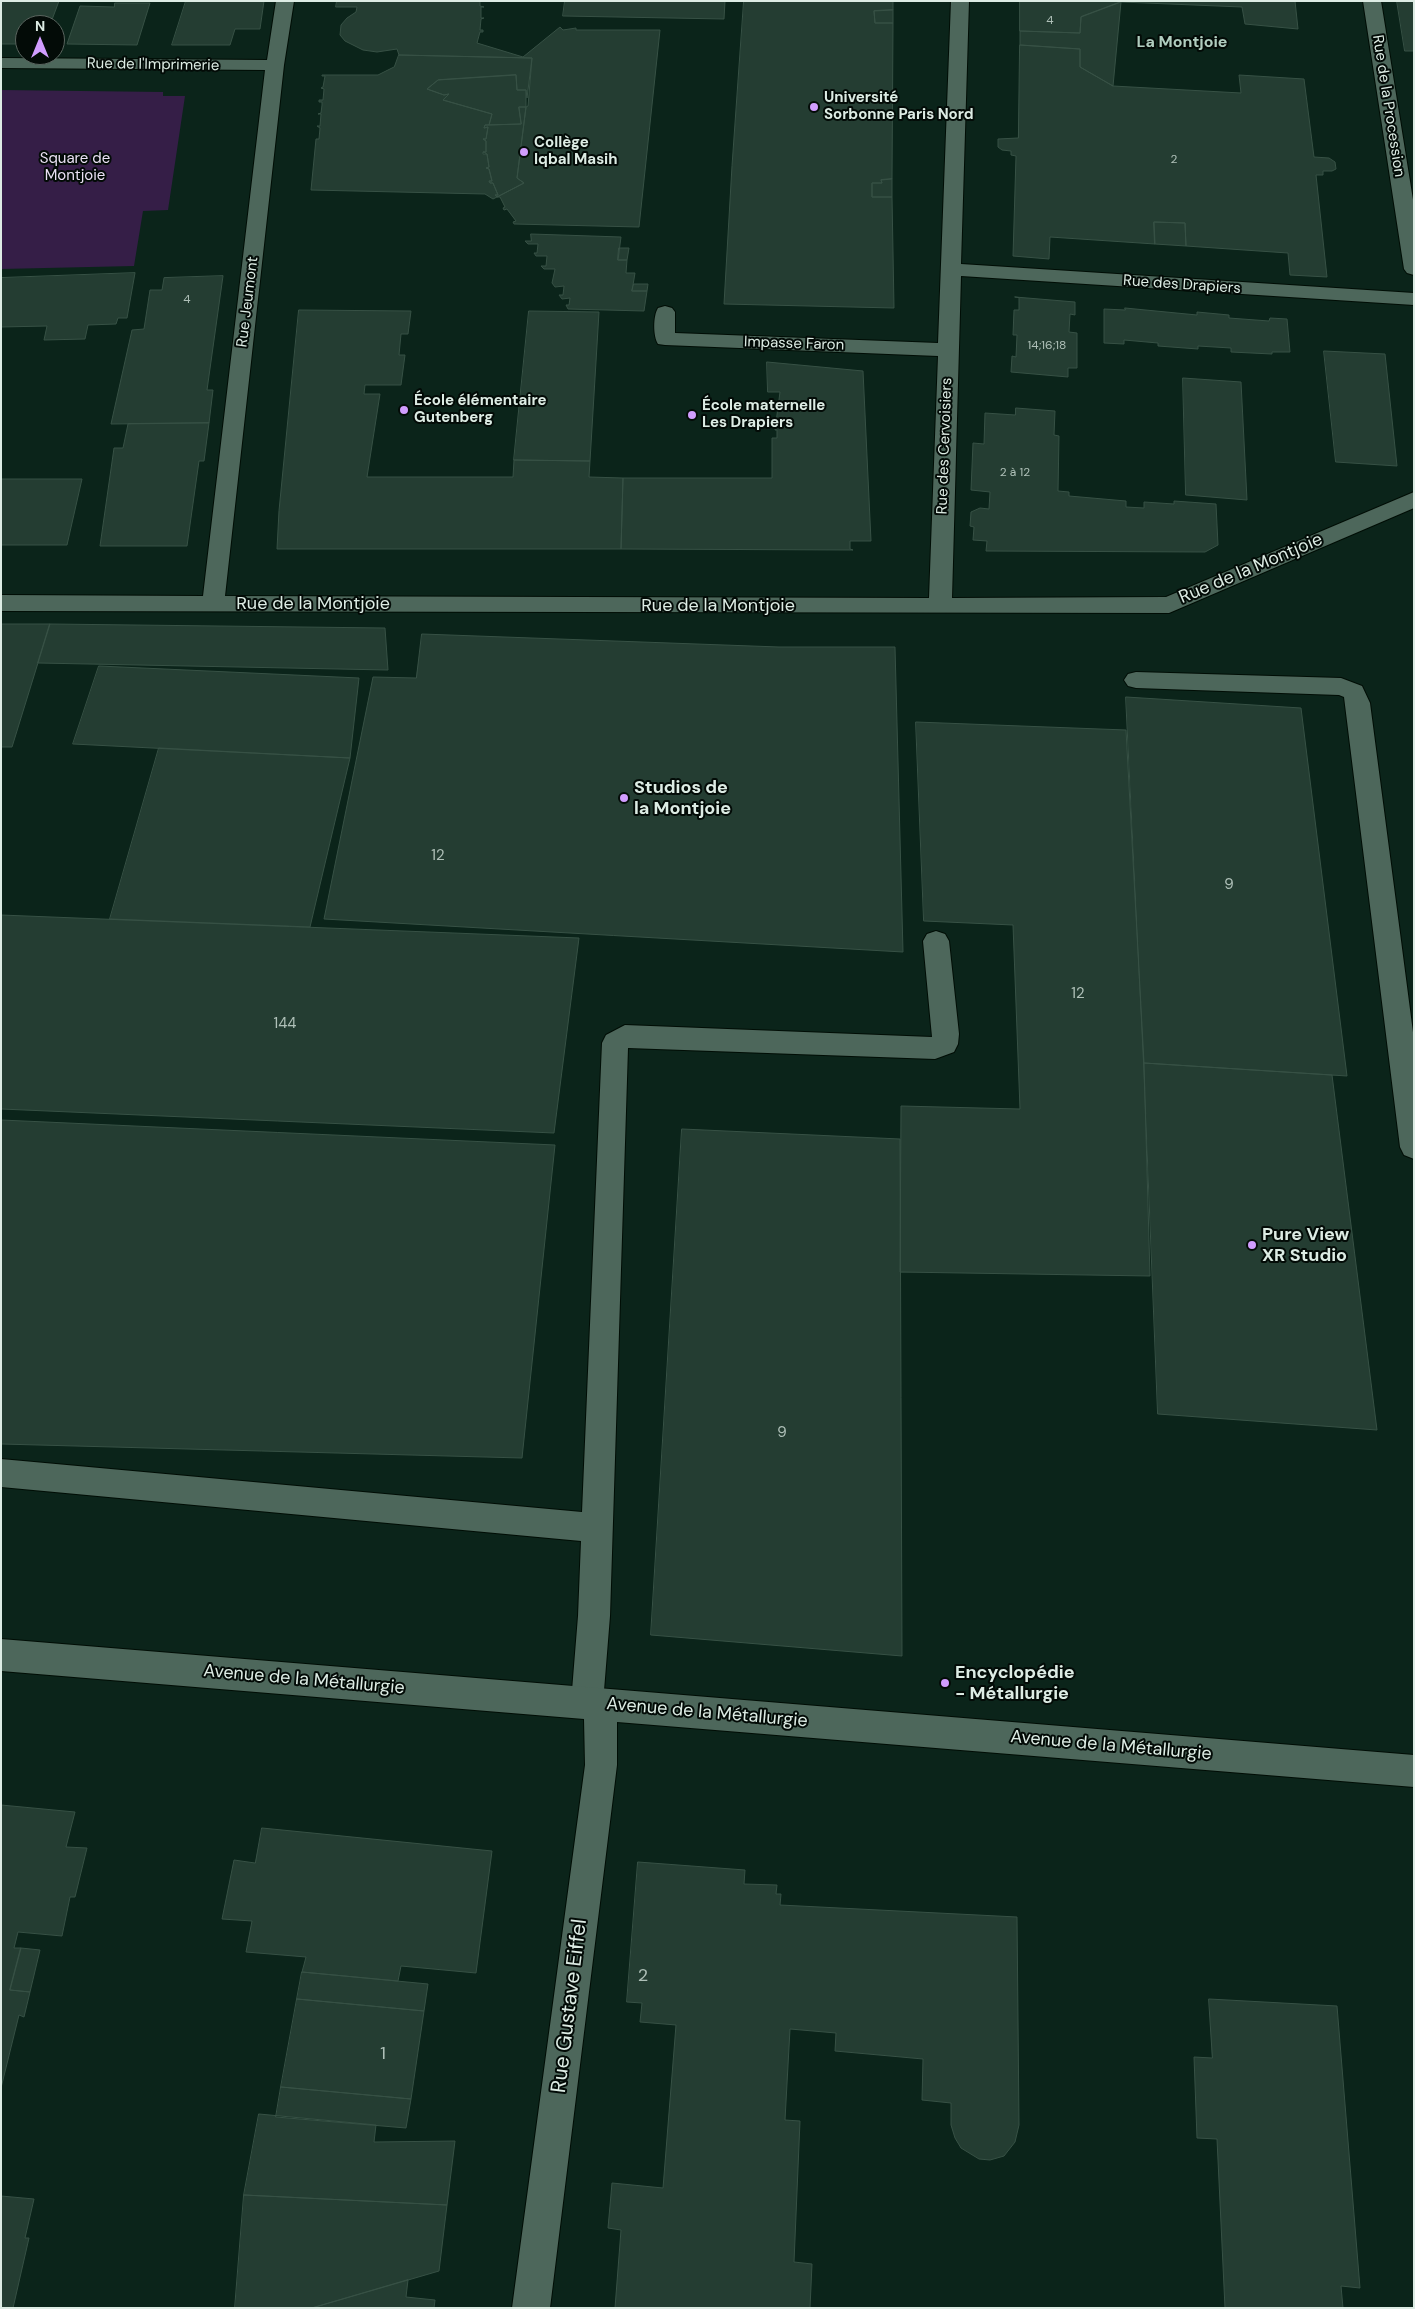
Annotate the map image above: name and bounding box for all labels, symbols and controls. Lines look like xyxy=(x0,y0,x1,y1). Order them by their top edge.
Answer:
house number: 4 xyxy=(1046,14,1054,28)
north arrow xyxy=(15,15,65,65)
text: N xyxy=(35,17,45,35)
district label: La Montjoie xyxy=(1137,33,1227,53)
street label: Rue de la Procession xyxy=(1368,34,1408,178)
street label: Rue de l'Imprimerie xyxy=(87,55,219,75)
place label: Université Sorbonne Paris Nord xyxy=(824,89,974,124)
marker: Université Sorbonne Paris Nord xyxy=(808,101,820,113)
place label: Collège Iqbal Masih xyxy=(534,134,617,169)
marker: Collège Iqbal Masih xyxy=(518,146,530,158)
park label: Square de Montjoie xyxy=(40,150,110,185)
house number: 2 xyxy=(1171,153,1177,167)
street label: Rue Jeumont xyxy=(233,256,263,348)
street label: Rue des Drapiers xyxy=(1122,272,1242,298)
house number: 4 xyxy=(183,293,191,307)
street label: Impasse Faron xyxy=(743,333,845,355)
house number: 14;16;18 xyxy=(1028,339,1066,353)
street label: Rue des Cervoisiers xyxy=(934,377,956,515)
place label: École élémentaire Gutenberg xyxy=(414,392,546,427)
place label: École maternelle Les Drapiers xyxy=(702,397,825,432)
marker: École élémentaire Gutenberg xyxy=(398,404,410,416)
marker: École maternelle Les Drapiers xyxy=(686,409,698,421)
house number: 2 à 12 xyxy=(1000,466,1030,480)
street label: Rue de la Montjoie xyxy=(1176,529,1326,609)
street label: Rue de la Montjoie xyxy=(236,593,390,615)
street label: Rue de la Montjoie xyxy=(641,595,795,617)
place label: Studios de la Montjoie xyxy=(634,777,731,820)
marker: Studios de la Montjoie xyxy=(618,792,630,804)
house number: 12 xyxy=(431,847,445,865)
house number: 9 xyxy=(1224,876,1234,894)
house number: 12 xyxy=(1071,985,1085,1003)
house number: 144 xyxy=(274,1015,296,1033)
place label: Pure View XR Studio xyxy=(1262,1224,1349,1266)
marker: Pure View XR Studio xyxy=(1246,1239,1258,1251)
house number: 9 xyxy=(777,1424,787,1442)
street label: Avenue de la Métallurgie xyxy=(202,1660,406,1700)
place label: Encyclopédie - Métallurgie xyxy=(955,1662,1075,1705)
marker: Encyclopédie - Métallurgie xyxy=(939,1677,951,1689)
street label: Avenue de la Métallurgie xyxy=(605,1693,809,1733)
street label: Avenue de la Métallurgie xyxy=(1009,1726,1213,1766)
street label: Rue Gustave Eiffel xyxy=(547,1918,593,2094)
house number: 2 xyxy=(638,1965,648,1987)
house number: 1 xyxy=(380,2043,386,2065)

